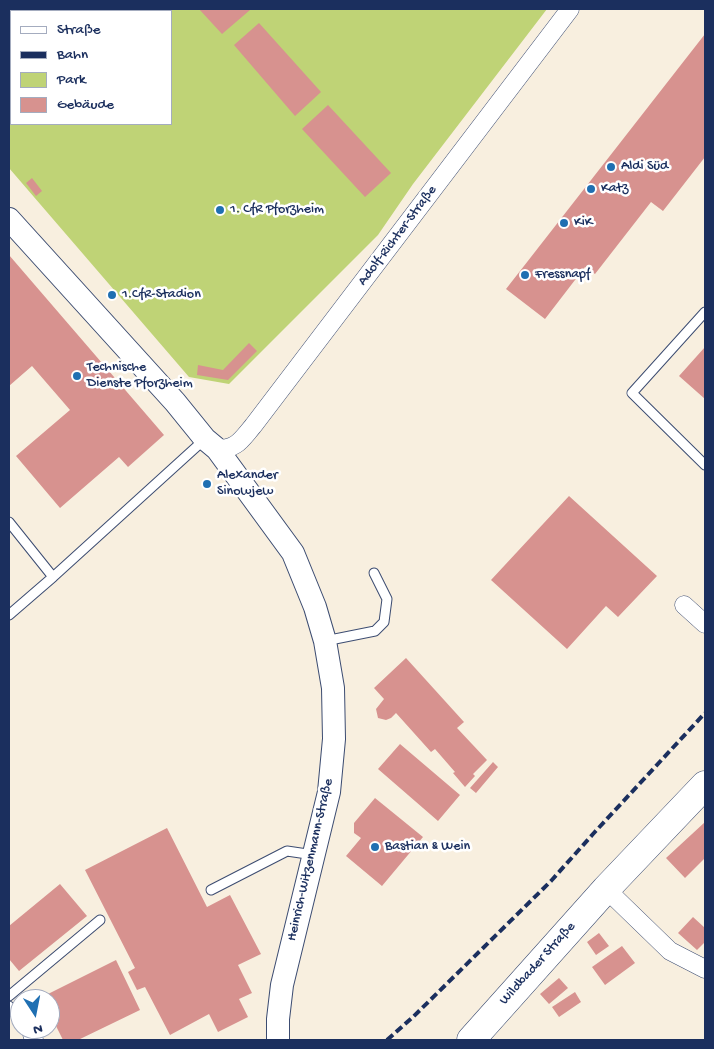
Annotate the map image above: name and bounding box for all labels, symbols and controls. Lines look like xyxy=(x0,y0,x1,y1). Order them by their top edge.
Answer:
legend xyxy=(10,10,172,125)
text: Straße xyxy=(57,21,101,39)
text: Bahn xyxy=(57,46,88,64)
text: Park xyxy=(57,71,86,89)
text: Gebäude xyxy=(57,96,114,114)
place label: Aldi Süd xyxy=(621,159,668,175)
marker: Aldi Süd xyxy=(605,161,617,173)
place label: Katz xyxy=(601,181,628,197)
street label: Adolf-Richter-Straße xyxy=(355,183,441,289)
marker: Katz xyxy=(585,183,597,195)
place label: 1. CfR Pforzheim xyxy=(230,202,324,218)
marker: 1. CfR Pforzheim xyxy=(214,204,226,216)
place label: KiK xyxy=(574,215,592,231)
marker: KiK xyxy=(558,217,570,229)
place label: Fressnapf xyxy=(535,267,590,283)
marker: Fressnapf xyxy=(519,269,531,281)
place label: 1.CfR-Stadion xyxy=(122,287,201,303)
marker: 1.CfR-Stadion xyxy=(106,289,118,301)
place label: Technische Dienste Pforzheim xyxy=(87,360,193,392)
marker: Technische Dienste Pforzheim xyxy=(71,370,83,382)
place label: Alexander Sinowjew xyxy=(217,468,278,501)
marker: Alexander Sinowjew xyxy=(201,478,213,490)
street label: Heinrich-Witzenmann-Straße xyxy=(284,777,338,943)
place label: Bastian & Wein xyxy=(385,839,470,855)
marker: Bastian & Wein xyxy=(369,841,381,853)
street label: Wildbader Straße xyxy=(496,919,580,1009)
north arrow xyxy=(10,989,60,1039)
text: N xyxy=(32,1019,44,1037)

